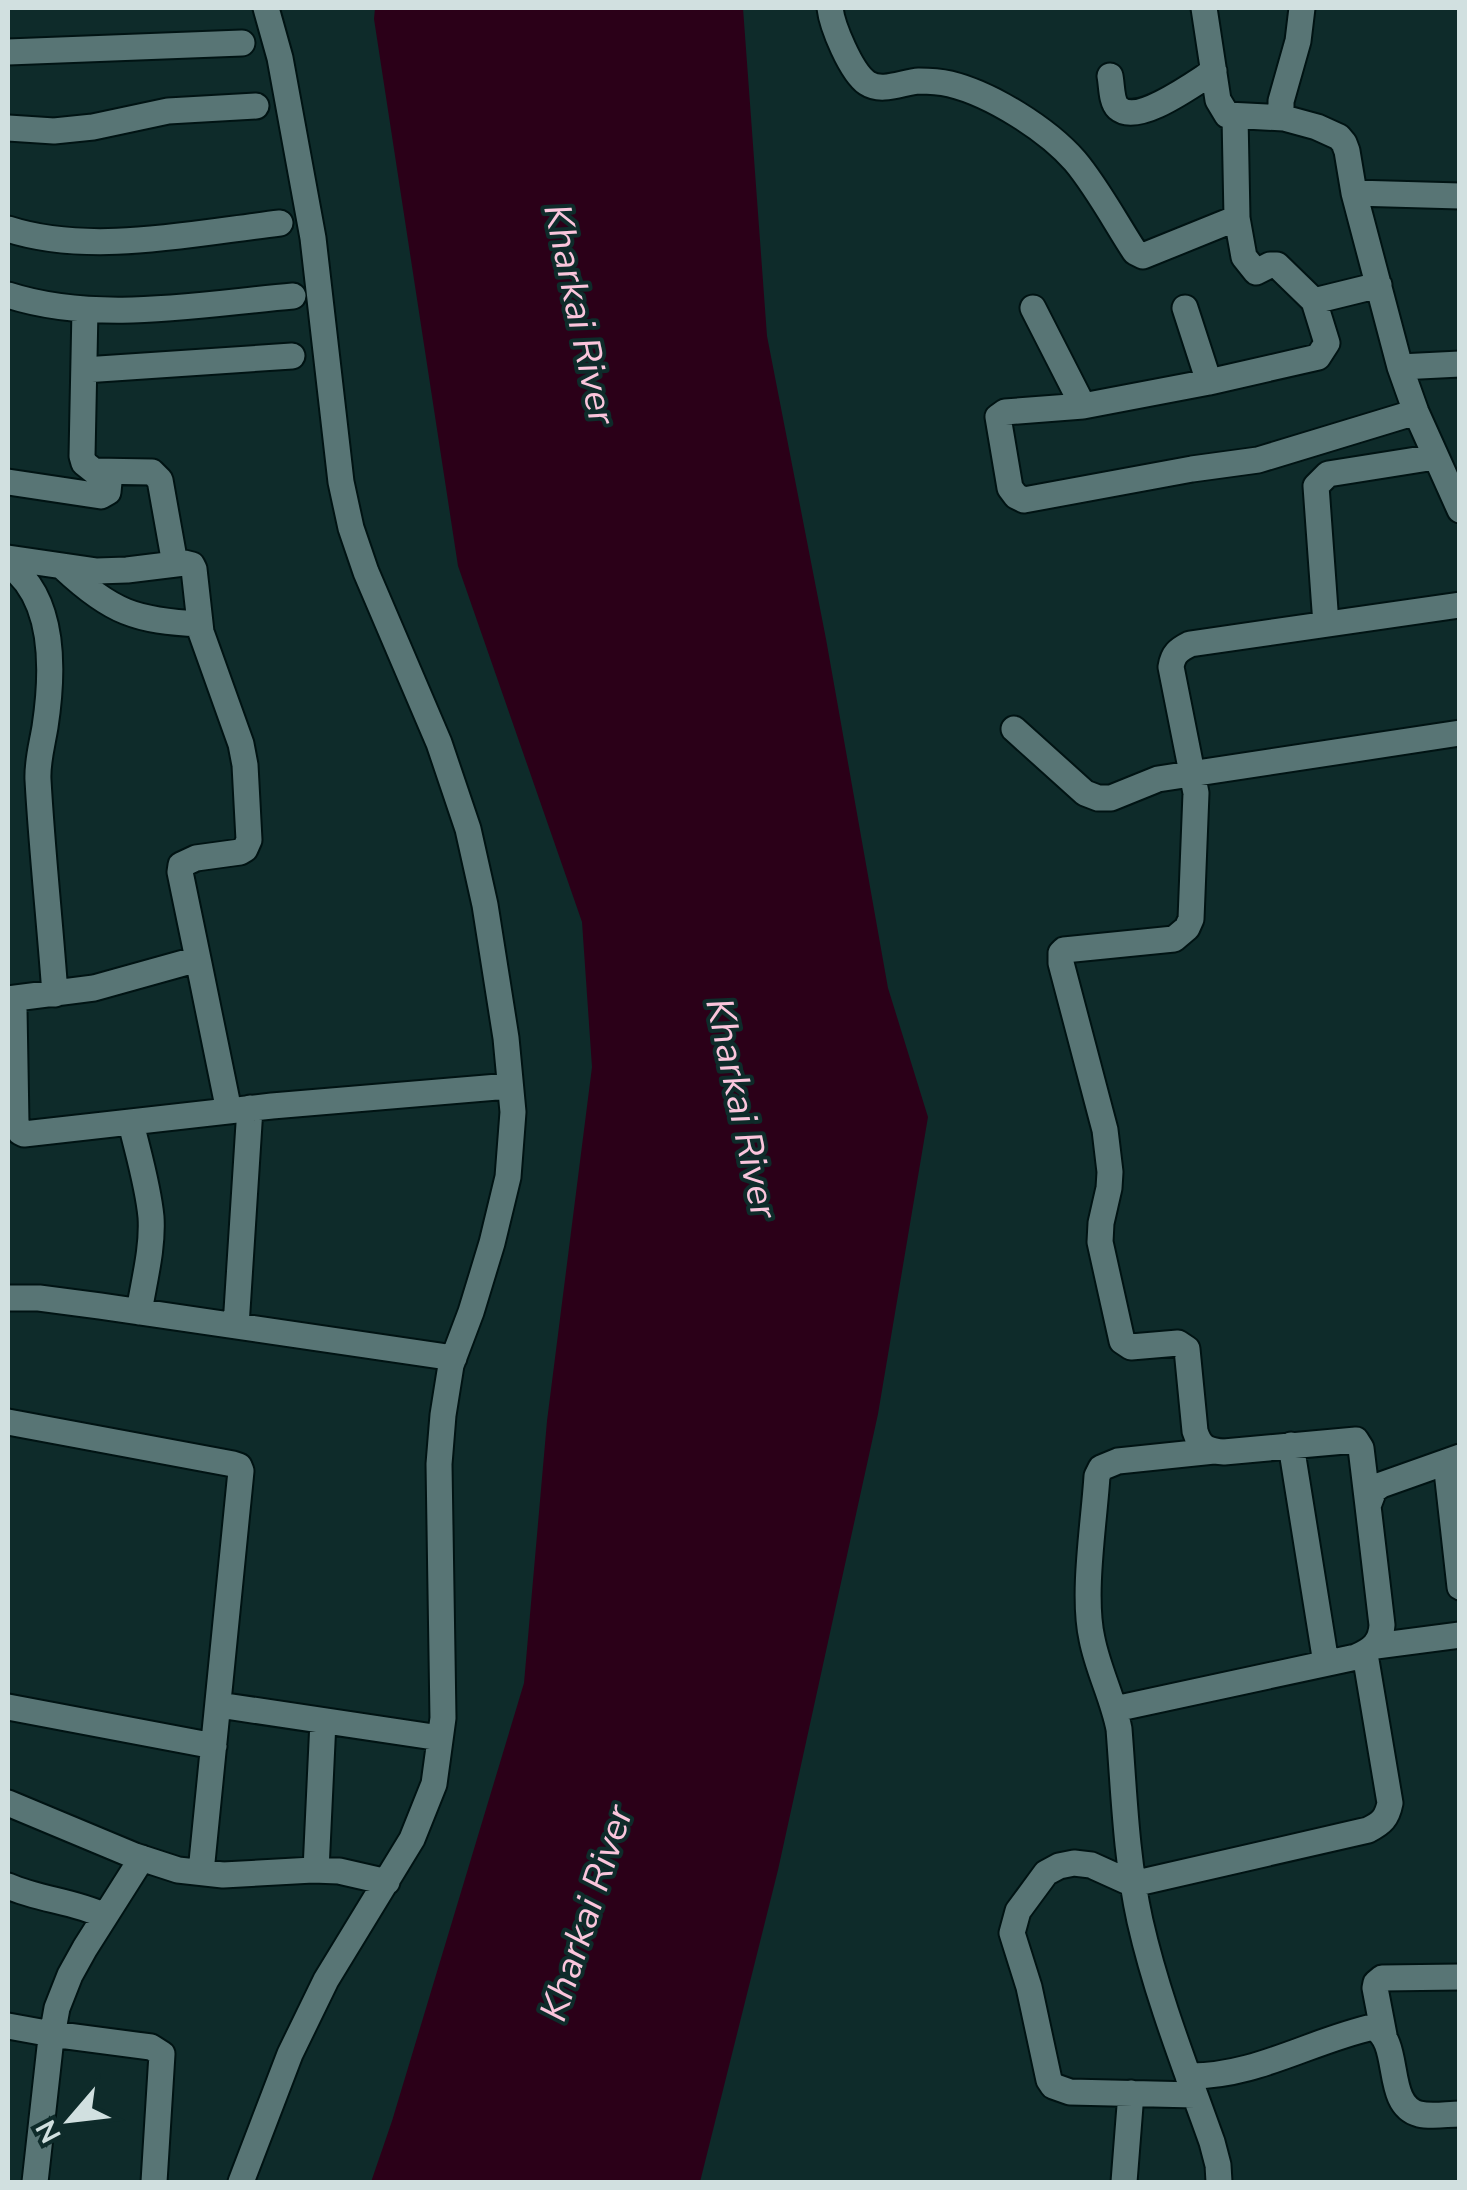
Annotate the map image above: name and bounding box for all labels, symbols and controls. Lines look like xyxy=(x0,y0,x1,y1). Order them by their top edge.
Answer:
water label: Kharkai River xyxy=(531,199,628,430)
water label: Kharkai River xyxy=(693,993,790,1224)
water label: Kharkai River xyxy=(528,1797,646,2028)
north arrow xyxy=(20,2070,120,2170)
text: N xyxy=(27,2113,71,2149)

